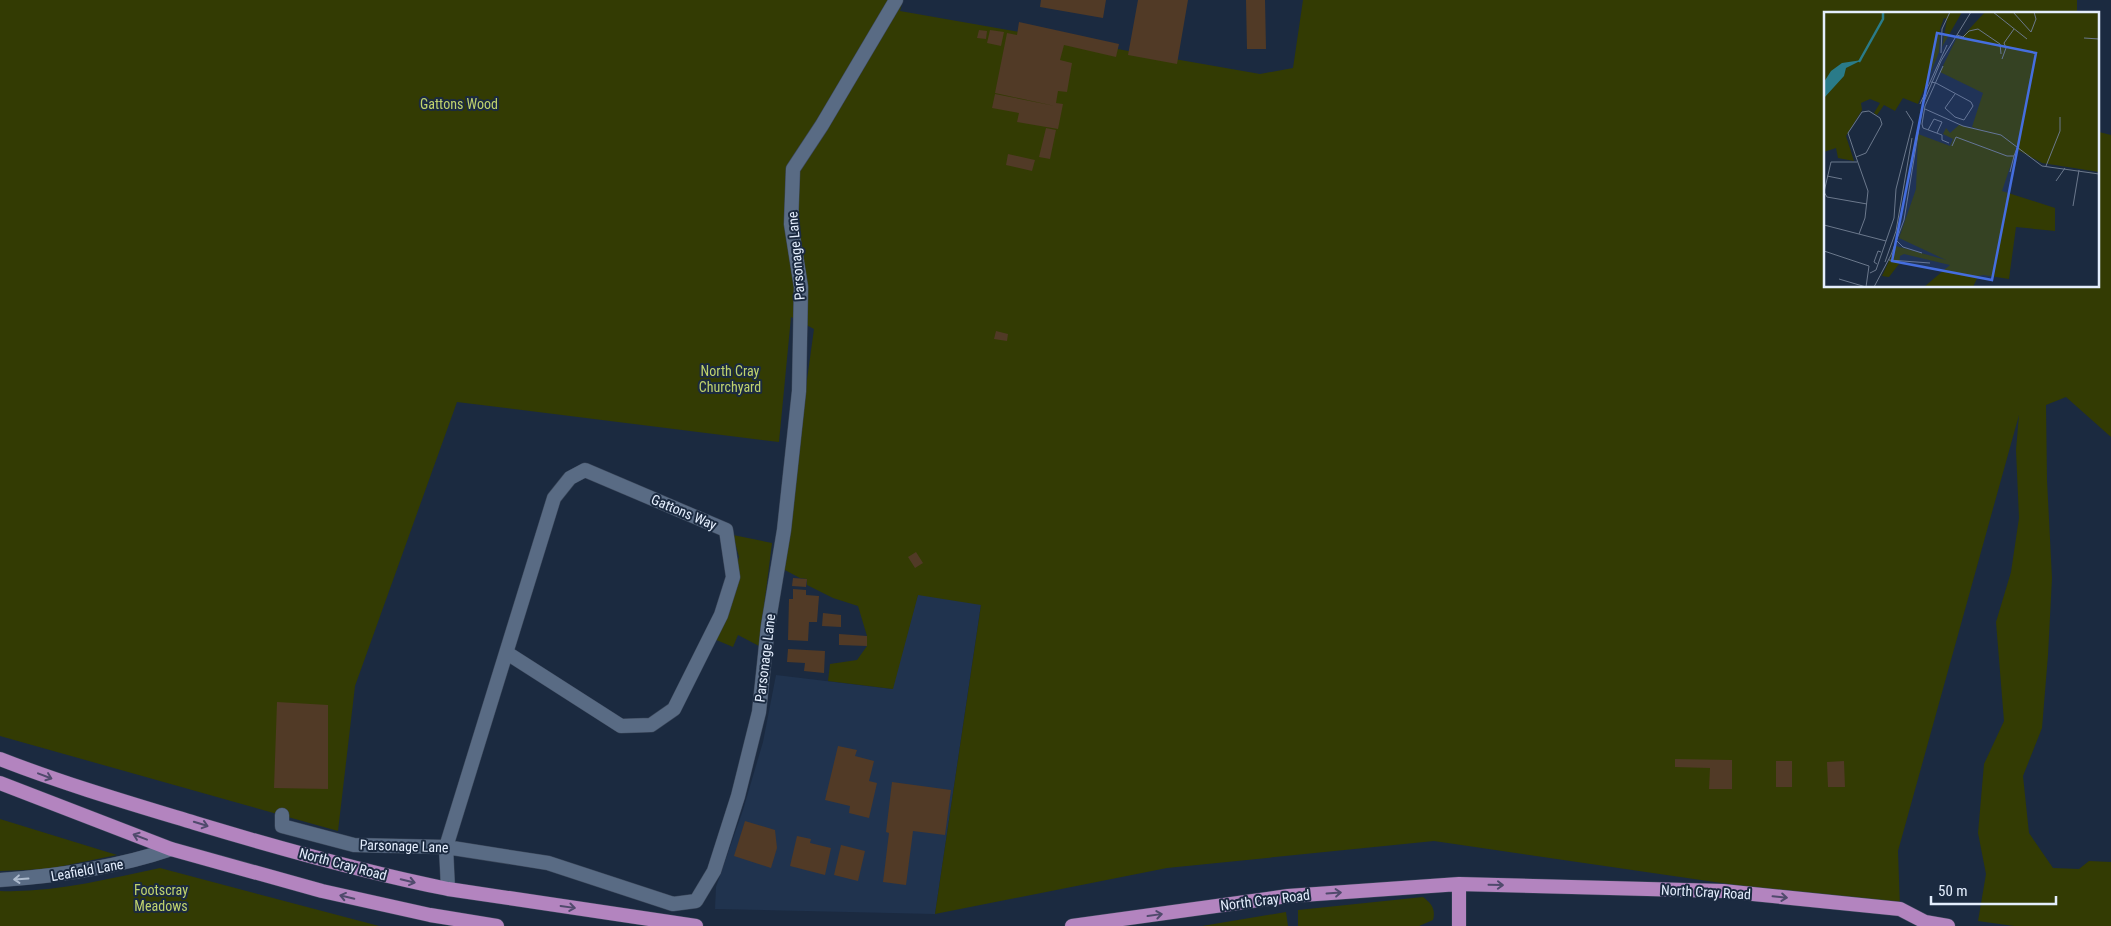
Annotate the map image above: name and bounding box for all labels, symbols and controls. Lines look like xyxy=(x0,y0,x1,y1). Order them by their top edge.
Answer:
inset map xyxy=(1824,12,2098,288)
park label: Gattons Wood xyxy=(420,96,498,112)
street label: Parsonage Lane xyxy=(784,211,808,301)
park label: North Cray Churchyard xyxy=(699,363,761,395)
street label: Gattons Way xyxy=(649,491,719,533)
street label: Parsonage Lane xyxy=(752,612,778,703)
one-way arrow xyxy=(38,773,53,782)
one-way arrow xyxy=(192,820,208,830)
one-way arrow xyxy=(133,832,148,841)
street label: Parsonage Lane xyxy=(359,836,449,856)
street label: North Cray Road xyxy=(297,845,389,883)
street label: Leafield Lane xyxy=(49,856,125,884)
one-way arrow xyxy=(13,874,29,883)
scale bar xyxy=(1931,874,2056,906)
one-way arrow xyxy=(400,877,416,886)
one-way arrow xyxy=(1487,880,1503,890)
park label: Footscray Meadows xyxy=(134,882,188,914)
street label: North Cray Road xyxy=(1661,882,1751,902)
text: 50 m xyxy=(1938,882,1968,900)
street label: North Cray Road xyxy=(1219,887,1311,913)
one-way arrow xyxy=(1325,888,1341,897)
one-way arrow xyxy=(339,892,355,901)
one-way arrow xyxy=(1772,892,1788,902)
one-way arrow xyxy=(560,902,576,912)
one-way arrow xyxy=(1147,910,1163,920)

